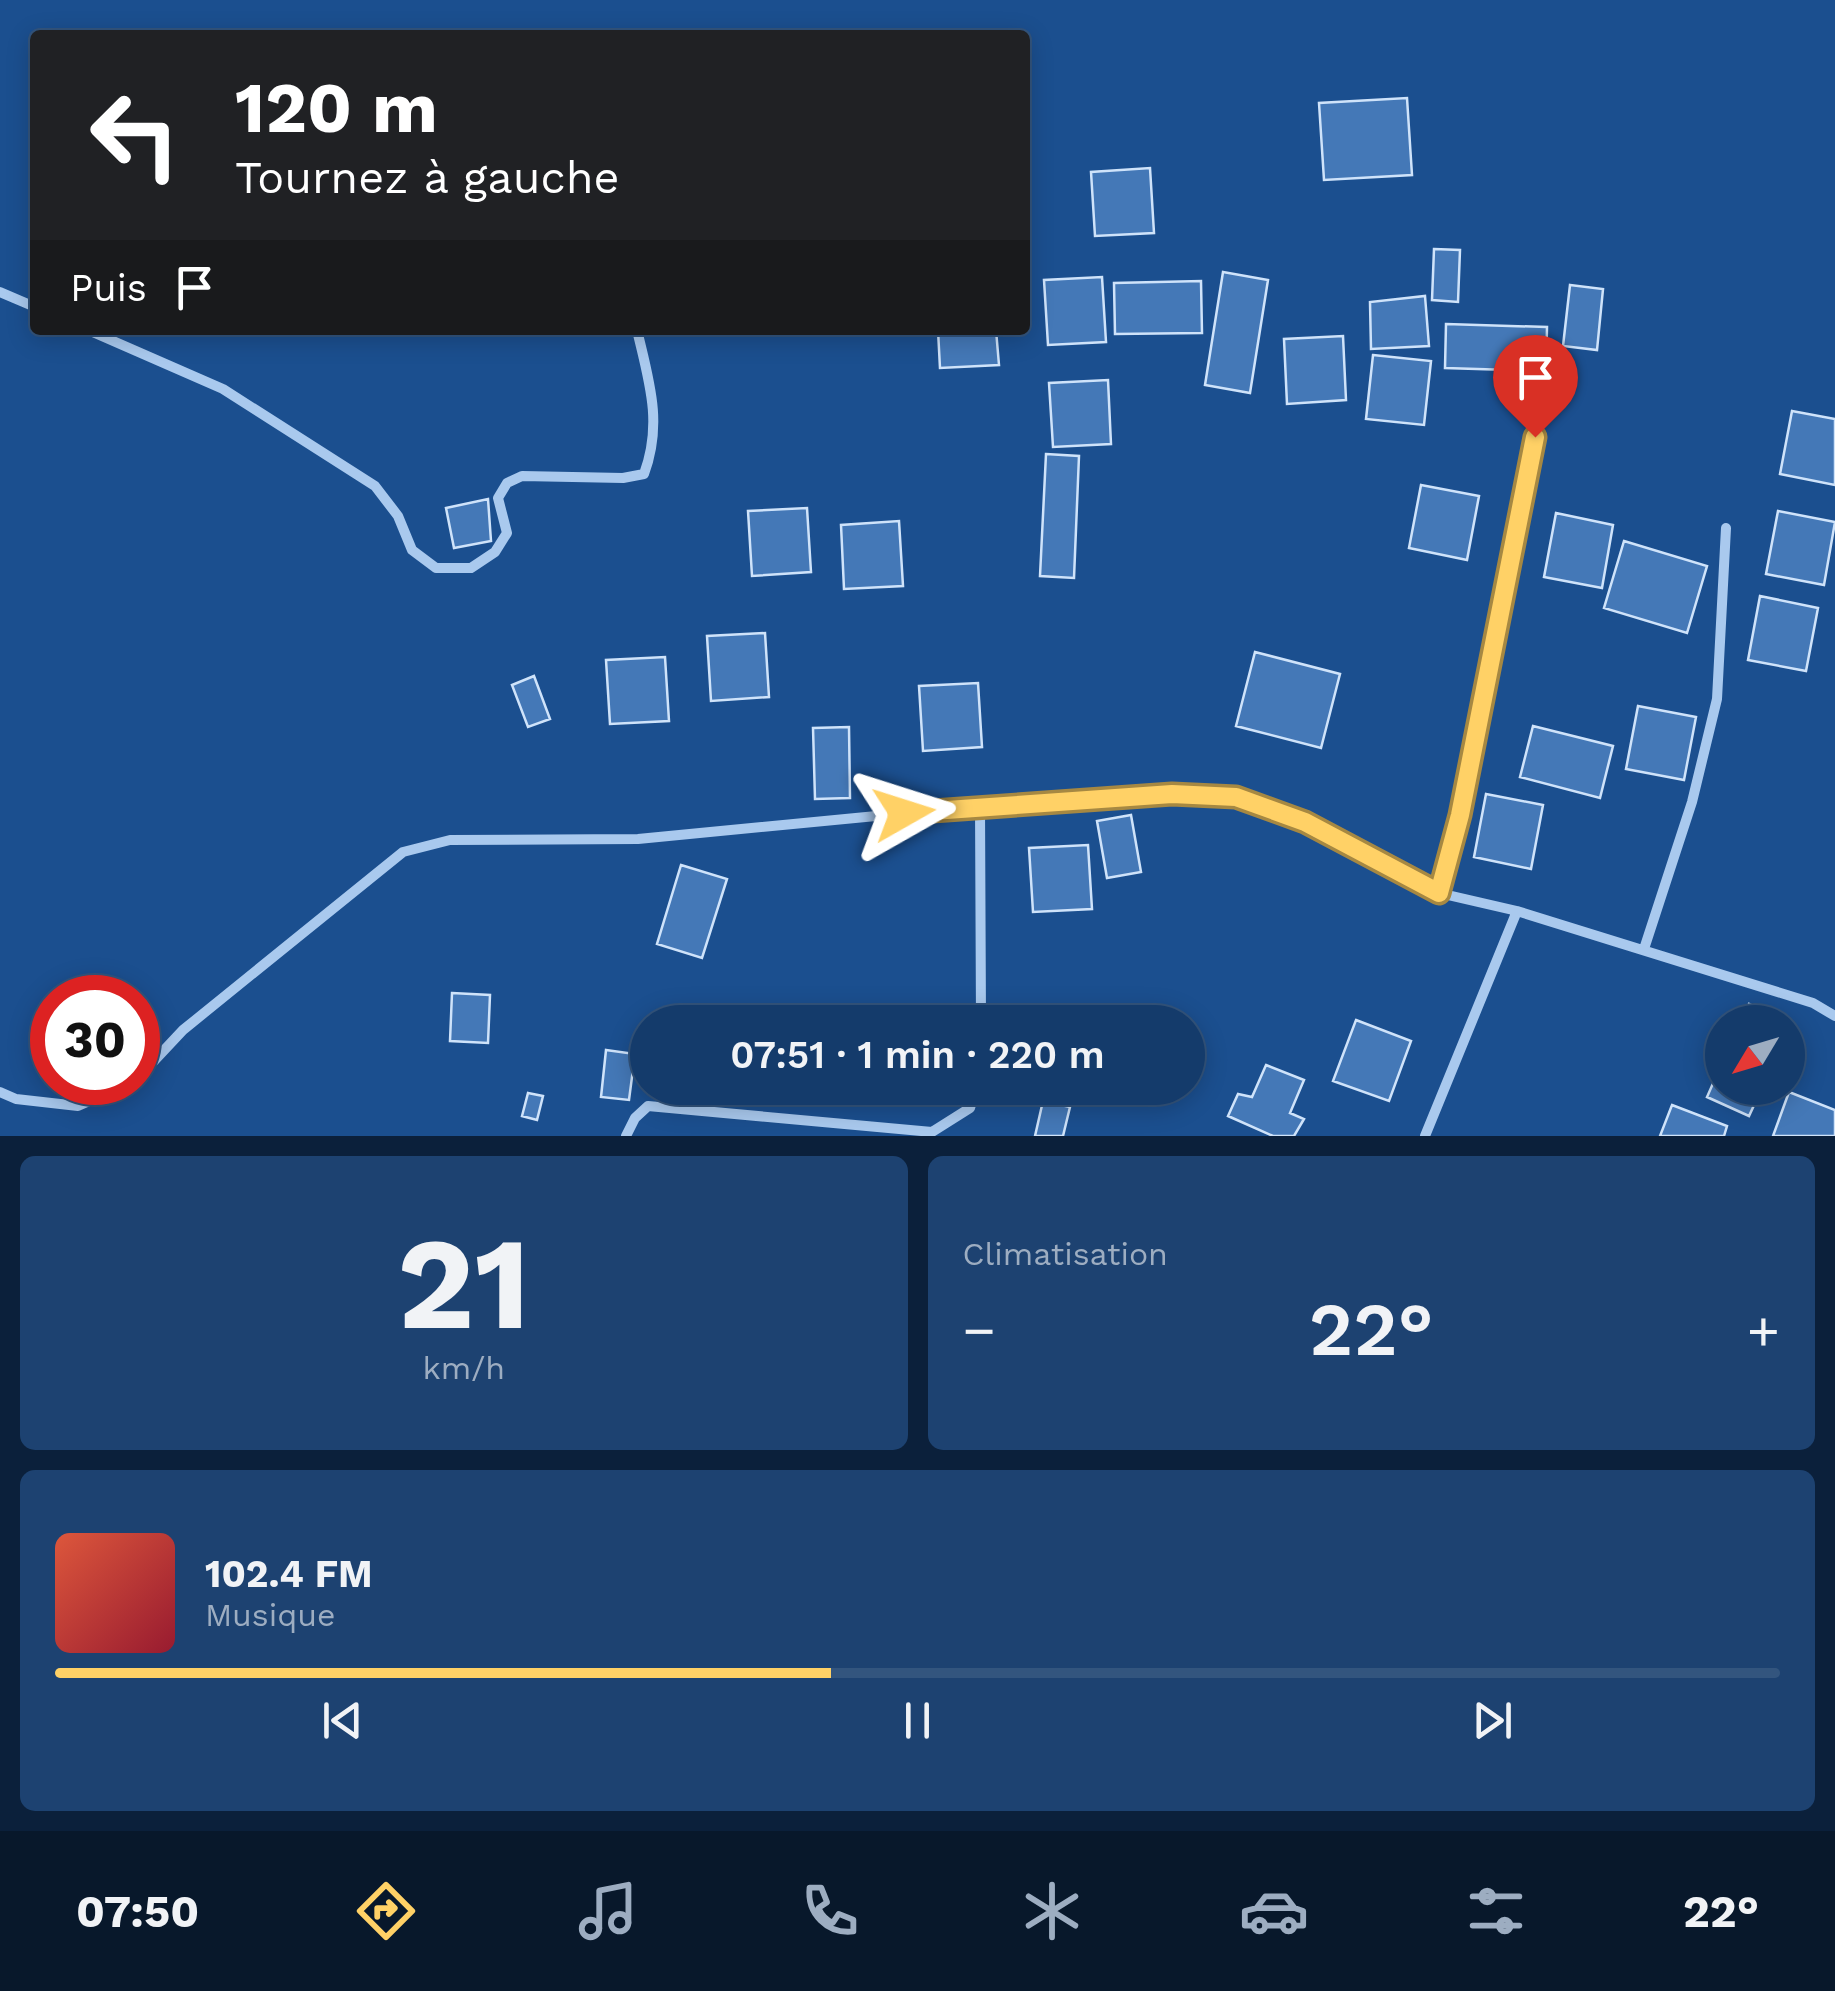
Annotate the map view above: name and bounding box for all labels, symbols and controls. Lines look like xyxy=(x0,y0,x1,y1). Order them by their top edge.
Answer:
text: 120 m xyxy=(235,67,438,149)
icon: left xyxy=(70,70,200,200)
text: Tournez à gauche xyxy=(235,151,620,204)
icon: arrive xyxy=(167,260,222,315)
text: Puis xyxy=(70,266,147,310)
pin xyxy=(1493,335,1578,438)
icon: arrive xyxy=(1508,350,1563,405)
position arrow xyxy=(852,761,956,865)
speed limit sign: 30 xyxy=(30,975,160,1105)
north arrow xyxy=(1705,1005,1805,1105)
map controls xyxy=(1705,1005,1805,1105)
text: 07:51 · 1 min · 220 m xyxy=(730,1033,1105,1077)
text: 21 xyxy=(397,1207,531,1360)
text: Climatisation xyxy=(963,1235,1168,1273)
text: 22° xyxy=(1309,1285,1434,1373)
text: − xyxy=(963,1298,996,1362)
text: + xyxy=(1747,1298,1780,1362)
text: km/h xyxy=(423,1349,505,1387)
text: 102.4 FM xyxy=(205,1552,373,1596)
text: Musique xyxy=(205,1596,335,1634)
icon: previous xyxy=(315,1693,370,1748)
icon: pause xyxy=(890,1693,945,1748)
icon: next xyxy=(1465,1693,1520,1748)
icon: directions xyxy=(351,1876,421,1946)
icon: music xyxy=(573,1876,643,1946)
icon: phone xyxy=(795,1876,865,1946)
icon: climate xyxy=(1017,1876,1087,1946)
icon: car xyxy=(1239,1876,1309,1946)
icon: filters xyxy=(1461,1876,1531,1946)
text: 07:50 xyxy=(76,1885,199,1938)
text: 22° xyxy=(1683,1885,1759,1938)

